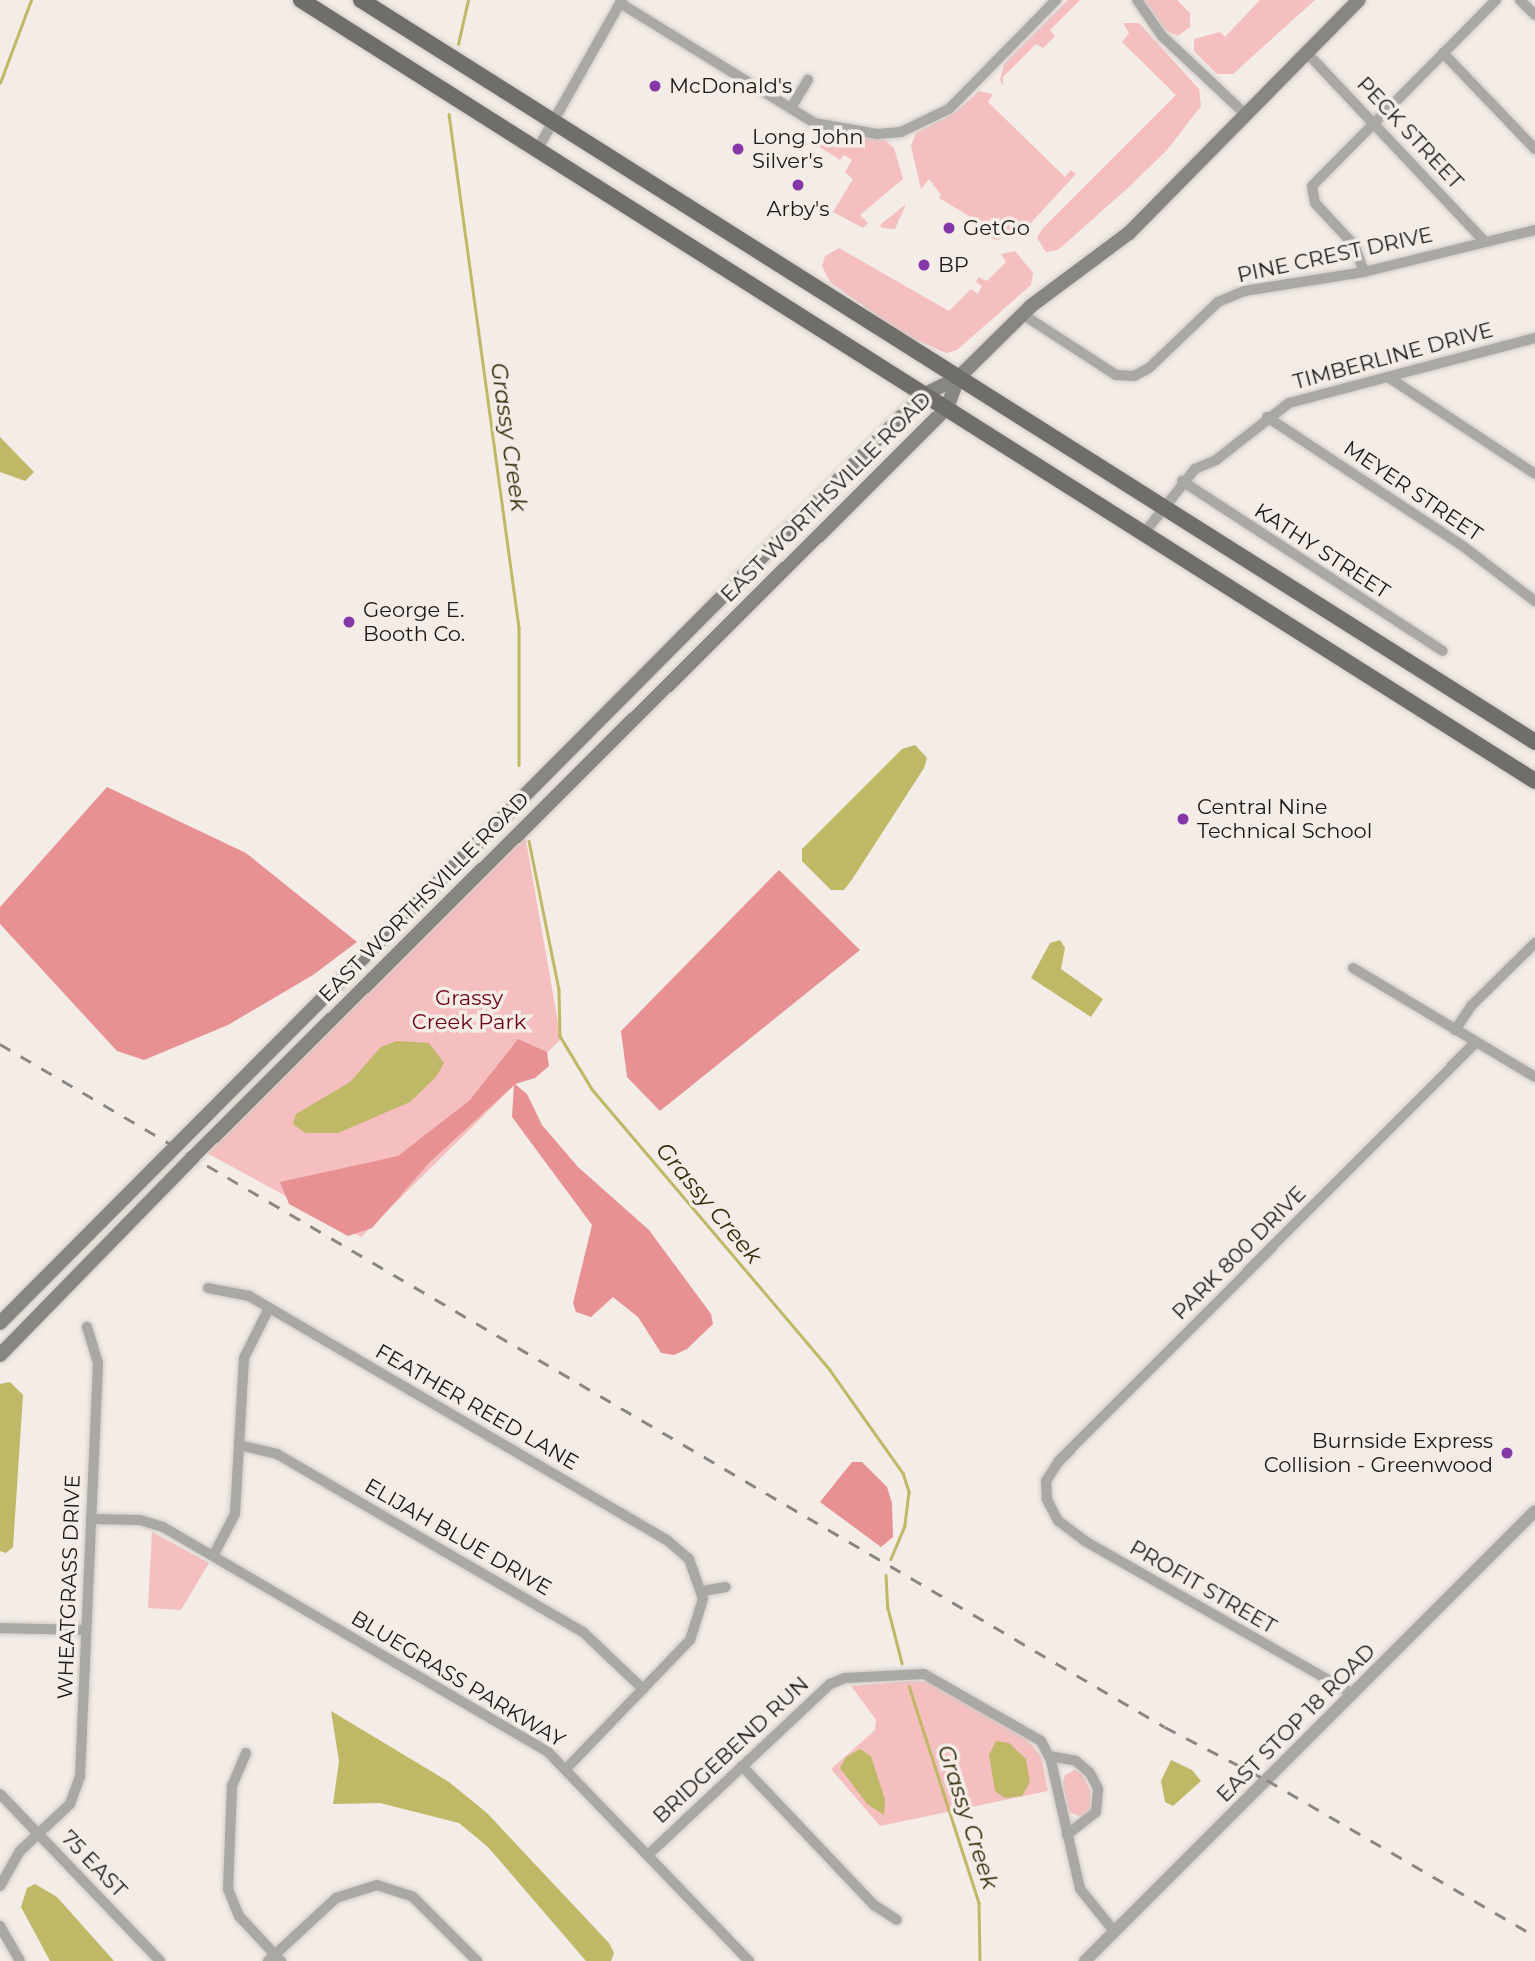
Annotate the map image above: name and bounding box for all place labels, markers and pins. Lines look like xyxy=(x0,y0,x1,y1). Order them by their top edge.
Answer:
place label: McDonald's xyxy=(669,73,792,99)
marker: McDonald's xyxy=(647,78,663,94)
place label: Long John Silver's xyxy=(752,124,864,174)
marker: Long John Silver's xyxy=(730,141,746,157)
marker: Arby's xyxy=(790,177,806,193)
place label: Arby's xyxy=(766,196,830,222)
place label: GetGo xyxy=(963,215,1030,241)
marker: GetGo xyxy=(941,220,957,236)
place label: BP xyxy=(938,252,969,278)
marker: BP xyxy=(916,257,932,273)
place label: George E. Booth Co. xyxy=(363,597,465,647)
marker: George E. Booth Co. xyxy=(341,614,357,630)
place label: Central Nine Technical School xyxy=(1197,794,1372,844)
marker: Central Nine Technical School xyxy=(1175,811,1191,827)
place label: Burnside Express Collision - Greenwood xyxy=(1264,1428,1493,1478)
marker: Burnside Express Collision - Greenwood xyxy=(1499,1445,1515,1461)

